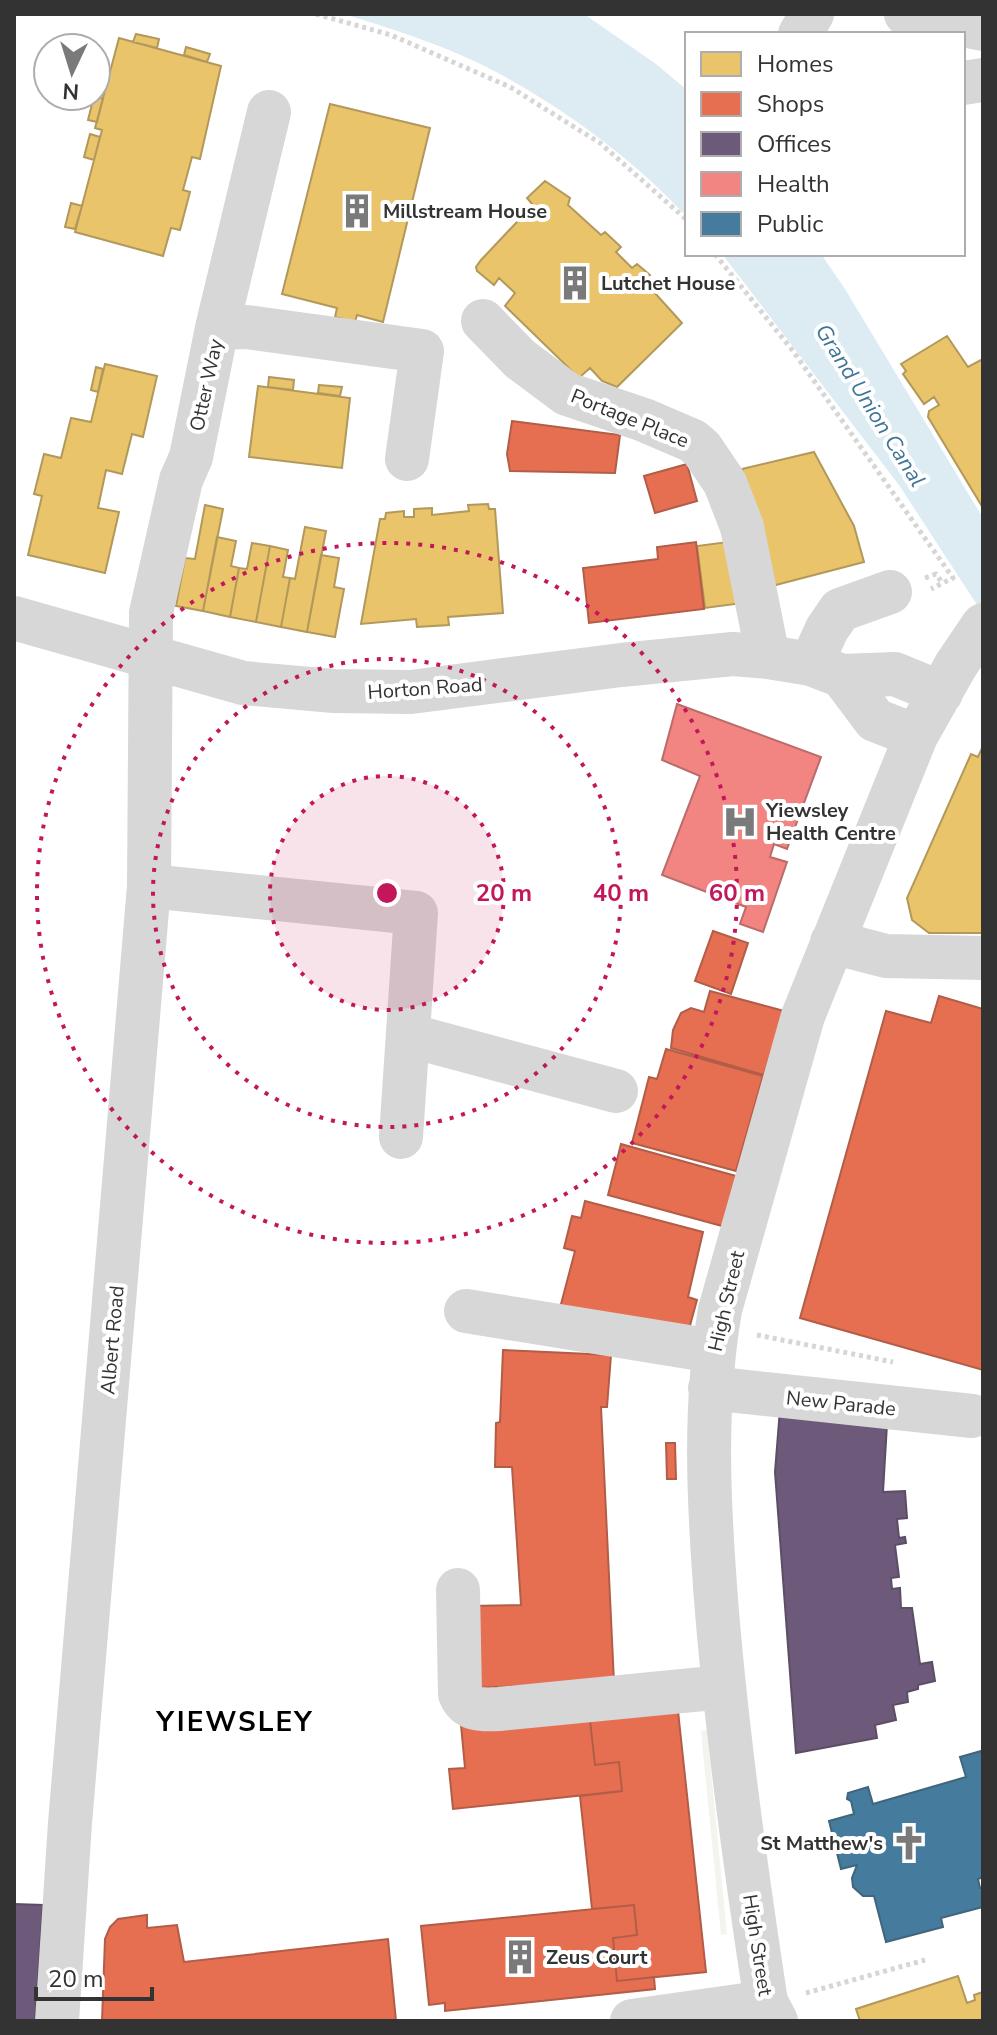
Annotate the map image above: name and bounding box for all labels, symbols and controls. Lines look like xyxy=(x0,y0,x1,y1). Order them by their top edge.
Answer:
north arrow xyxy=(32,32,112,112)
legend xyxy=(685,32,965,256)
text: Homes xyxy=(757,48,833,80)
text: N xyxy=(61,75,80,106)
text: Shops xyxy=(757,88,824,120)
text: Offices xyxy=(757,128,832,160)
text: Health xyxy=(757,168,830,200)
building icon: Millstream House xyxy=(338,192,376,230)
place label: Millstream House xyxy=(383,198,547,225)
text: Public xyxy=(757,208,823,240)
building icon: Lutchet House xyxy=(556,264,594,302)
place label: Lutchet House xyxy=(601,270,736,297)
water label: Grand Union Canal xyxy=(808,318,932,493)
street label: Otter Way xyxy=(184,336,230,434)
street label: Portage Place xyxy=(567,383,693,454)
street label: Horton Road xyxy=(367,671,483,706)
place label: Yiewsley Health Centre xyxy=(765,797,896,847)
hospital icon: Yiewsley Health Centre xyxy=(721,803,759,841)
text: 20 m xyxy=(476,877,532,909)
text: 40 m xyxy=(593,877,649,909)
text: 60 m xyxy=(709,877,765,909)
centre of rings xyxy=(373,879,401,907)
street label: High Street xyxy=(702,1247,751,1354)
street label: Albert Road xyxy=(94,1284,131,1396)
street label: New Parade xyxy=(785,1384,897,1423)
district label: YIEWSLEY xyxy=(156,1703,313,1741)
church icon: St Matthew's xyxy=(890,1824,928,1862)
place label: St Matthew's xyxy=(760,1830,883,1857)
street label: High Street xyxy=(736,1892,779,1999)
building icon: Zeus Court xyxy=(501,1938,539,1976)
place label: Zeus Court xyxy=(546,1944,648,1971)
scale bar xyxy=(36,1951,152,2001)
text: 20 m xyxy=(48,1963,104,1995)

